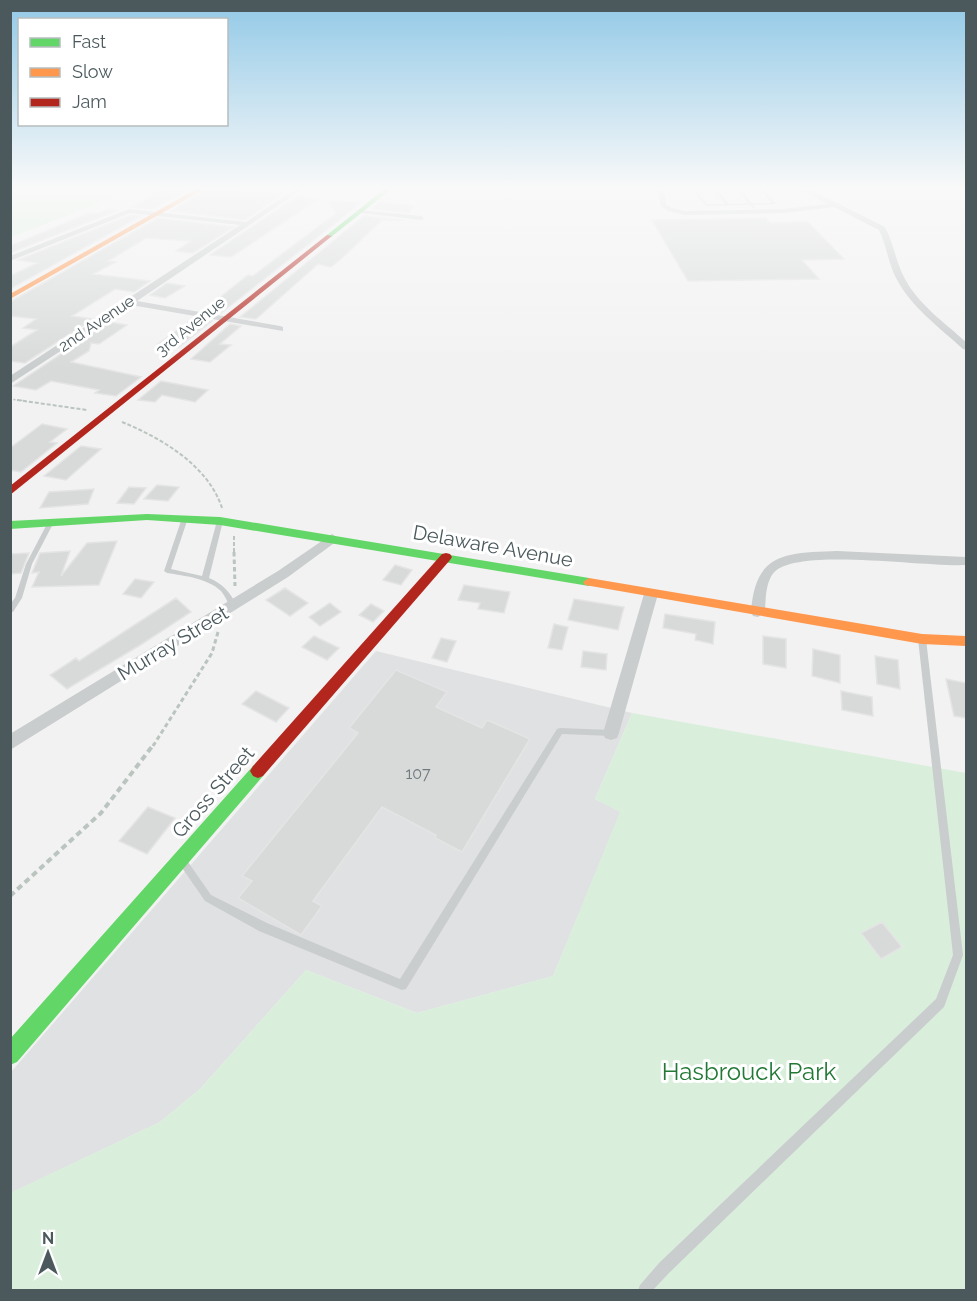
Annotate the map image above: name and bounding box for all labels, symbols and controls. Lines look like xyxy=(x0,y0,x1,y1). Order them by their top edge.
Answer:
legend xyxy=(18,18,228,126)
text: Fast xyxy=(72,31,106,52)
text: Slow xyxy=(72,61,113,82)
text: Jam xyxy=(72,91,107,112)
street label: 2nd Avenue xyxy=(55,291,138,356)
street label: 3rd Avenue xyxy=(152,293,229,360)
street label: Delaware Avenue xyxy=(411,520,575,572)
street label: Murray Street xyxy=(113,600,233,685)
street label: Gross Street xyxy=(167,741,259,842)
house number: 107 xyxy=(405,764,431,783)
park label: Hasbrouck Park xyxy=(662,1057,837,1086)
north arrow xyxy=(18,1223,78,1283)
text: N xyxy=(42,1229,54,1248)

